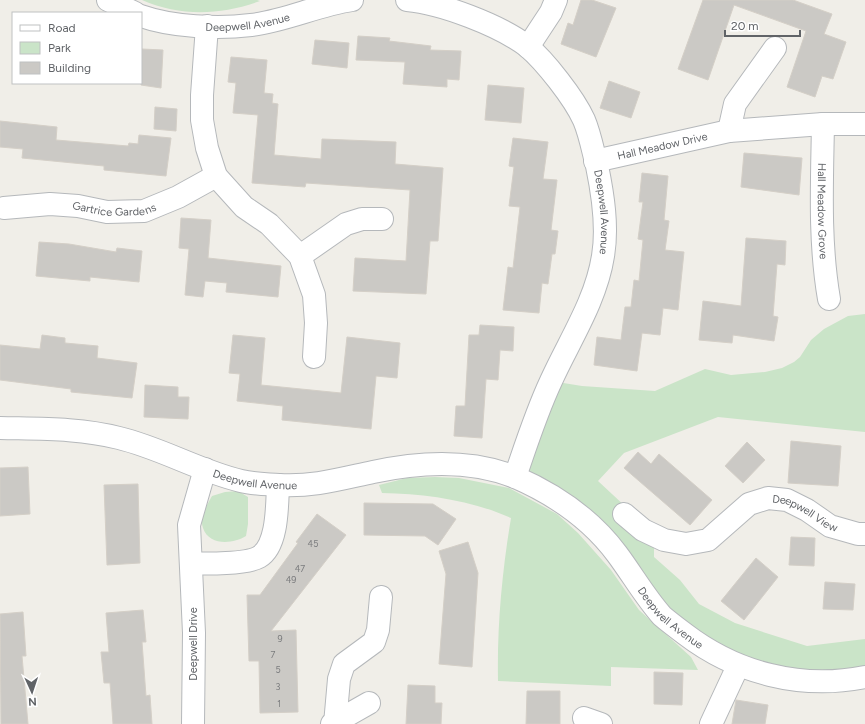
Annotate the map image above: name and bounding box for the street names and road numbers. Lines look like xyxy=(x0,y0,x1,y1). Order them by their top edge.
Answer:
street label: Deepwell Avenue xyxy=(205,11,291,34)
street label: Hall Meadow Drive xyxy=(616,130,709,163)
street label: Hall Meadow Grove xyxy=(815,163,830,260)
street label: Deepwell Avenue xyxy=(591,169,611,255)
street label: Gartrice Gardens xyxy=(72,200,158,219)
street label: Deepwell Avenue xyxy=(211,467,297,492)
street label: Deepwell View xyxy=(772,492,839,535)
street label: Deepwell Avenue xyxy=(635,585,705,652)
street label: Deepwell Drive xyxy=(187,607,200,681)

